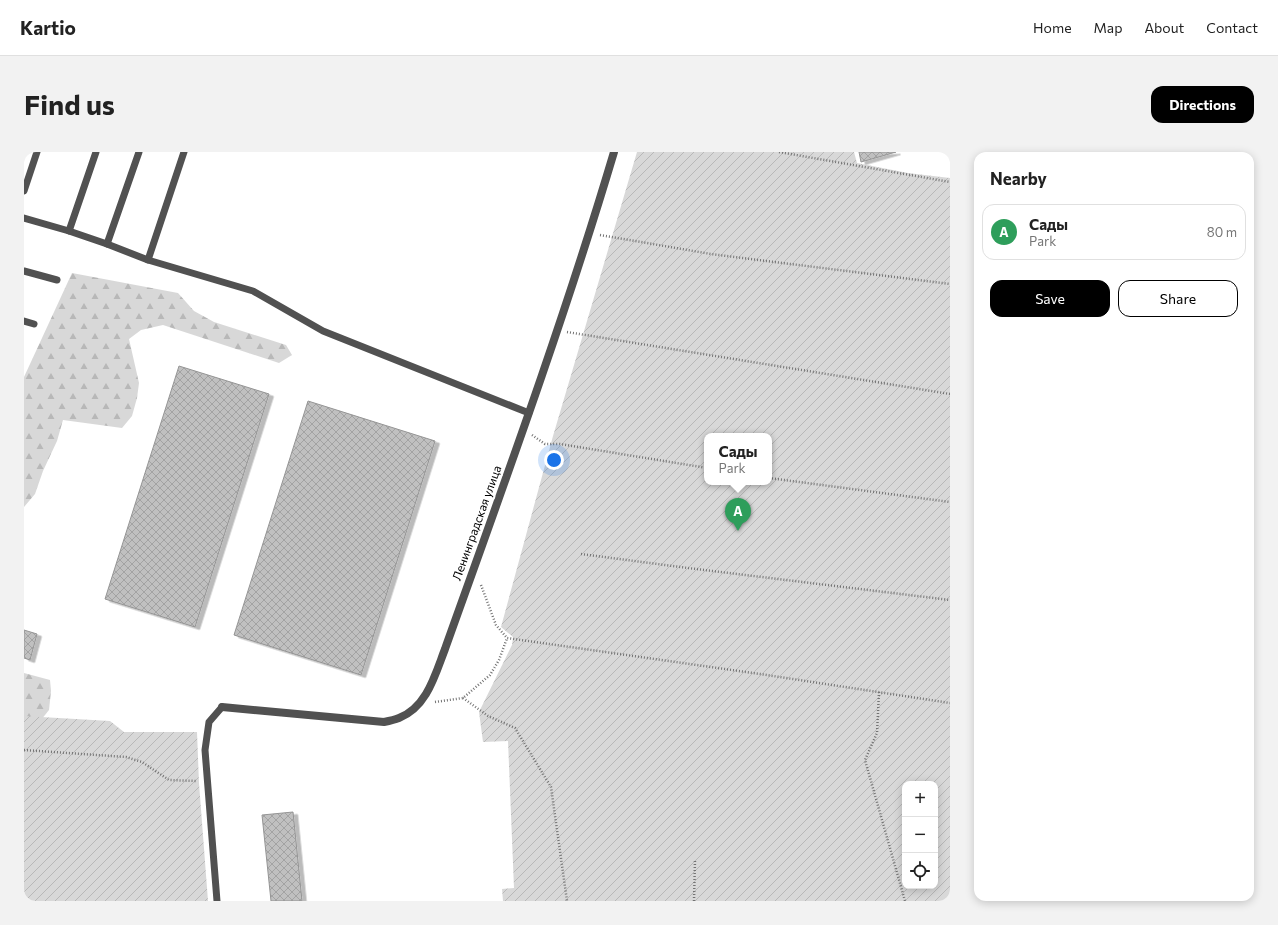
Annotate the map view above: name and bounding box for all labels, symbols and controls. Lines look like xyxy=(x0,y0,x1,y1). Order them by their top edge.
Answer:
text: Kartio xyxy=(20,16,76,39)
text: Home xyxy=(1033,19,1072,36)
text: Map xyxy=(1094,19,1122,36)
text: About xyxy=(1144,19,1184,36)
text: Contact xyxy=(1206,19,1258,36)
button: Directions xyxy=(1151,86,1254,123)
text: Find us xyxy=(24,87,115,121)
text: Nearby xyxy=(990,168,1047,189)
text: Сады xyxy=(1029,215,1068,233)
text: A xyxy=(999,224,1009,240)
text: 80 m xyxy=(1207,224,1237,240)
text: Park xyxy=(1029,233,1056,249)
button: Save xyxy=(990,280,1110,317)
button: Share xyxy=(1118,280,1238,317)
popup xyxy=(704,433,772,485)
text: Сады xyxy=(718,442,758,460)
your location xyxy=(544,450,564,470)
text: Park xyxy=(718,460,746,476)
street label: Ленинградская улица xyxy=(449,463,503,582)
pin: A xyxy=(725,498,751,531)
map controls xyxy=(902,781,938,889)
button: + xyxy=(902,781,938,817)
button: − xyxy=(902,817,938,853)
button: locate xyxy=(902,853,938,889)

